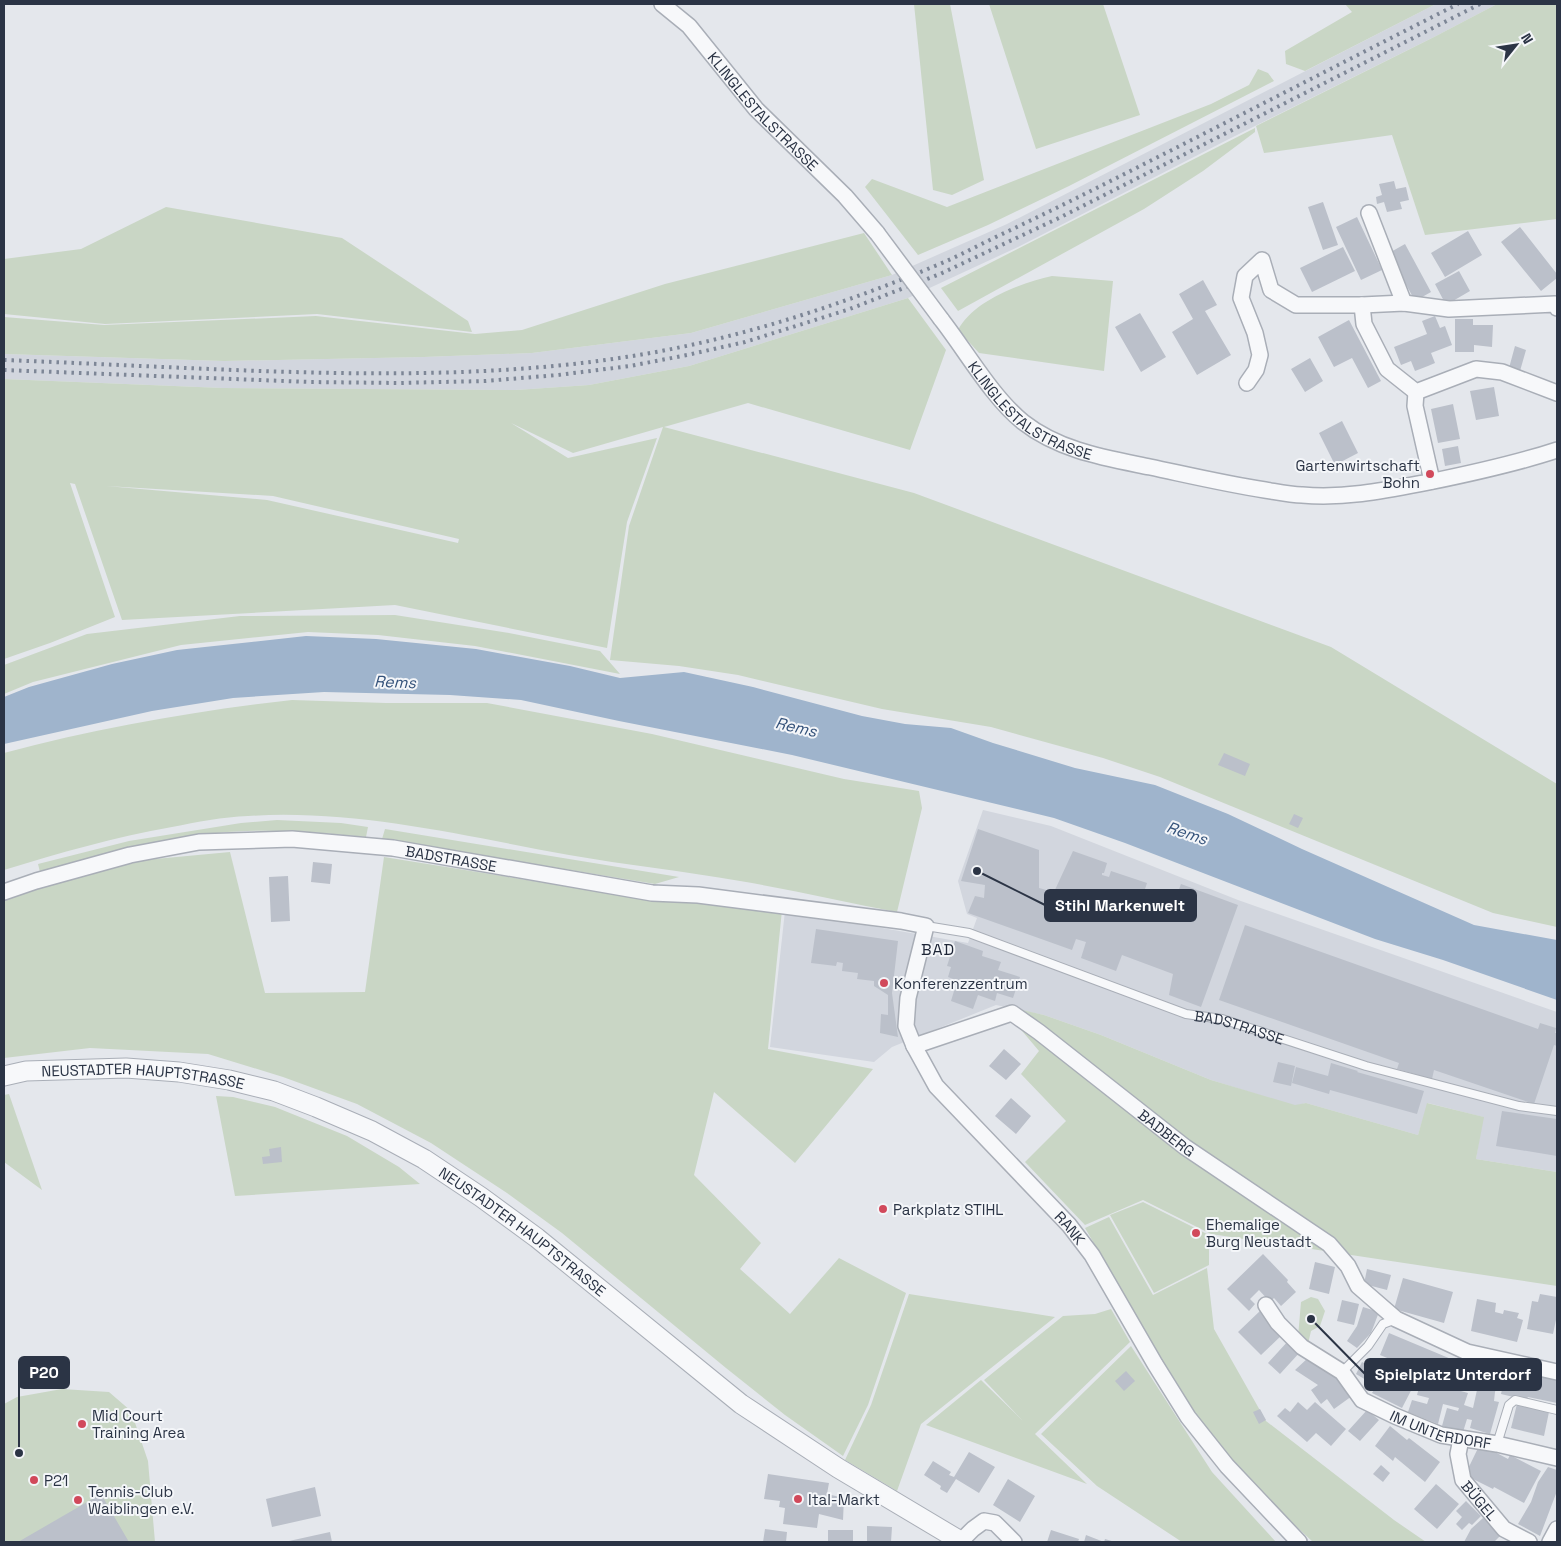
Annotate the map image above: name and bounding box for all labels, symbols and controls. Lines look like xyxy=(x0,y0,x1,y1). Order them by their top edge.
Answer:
north arrow xyxy=(1491,20,1541,70)
text: N xyxy=(1517,30,1537,47)
street label: KLINGLESTALSTRASSE xyxy=(704,48,823,175)
street label: KLINGLESTALSTRASSE xyxy=(964,357,1094,463)
place label: Gartenwirtschaft Bohn xyxy=(1295,456,1420,492)
marker: Gartenwirtschaft Bohn xyxy=(1424,468,1436,480)
water label: Rems xyxy=(374,671,417,693)
water label: Rems xyxy=(773,712,819,742)
water label: Rems xyxy=(1164,816,1211,850)
street label: BADSTRASSE xyxy=(404,841,498,875)
callout: Stihl Markenwelt xyxy=(1045,890,1196,921)
text: Stihl Markenwelt xyxy=(1055,895,1185,916)
district label: BAD xyxy=(921,939,955,960)
place label: Konferenzzentrum xyxy=(894,974,1028,993)
marker: Konferenzzentrum xyxy=(878,977,890,989)
street label: BADSTRASSE xyxy=(1193,1006,1287,1048)
street label: NEUSTADTER HAUPTSTRASSE xyxy=(41,1058,247,1093)
street label: BADBERG xyxy=(1135,1105,1199,1160)
street label: NEUSTADTER HAUPTSTRASSE xyxy=(436,1162,610,1300)
place label: Parkplatz STIHL xyxy=(893,1200,1004,1219)
marker: Parkplatz STIHL xyxy=(877,1203,889,1215)
street label: RANK xyxy=(1051,1207,1090,1248)
place label: Ehemalige Burg Neustadt xyxy=(1206,1215,1312,1251)
marker: Ehemalige Burg Neustadt xyxy=(1190,1227,1202,1239)
callout: P20 xyxy=(19,1357,69,1388)
callout: Spielplatz Unterdorf xyxy=(1365,1359,1541,1390)
text: P20 xyxy=(29,1362,59,1383)
text: Spielplatz Unterdorf xyxy=(1375,1364,1531,1385)
place label: Mid Court Training Area xyxy=(92,1406,185,1442)
street label: IM UNTERDORF xyxy=(1387,1406,1493,1452)
marker: Mid Court Training Area xyxy=(76,1418,88,1430)
place label: P21 xyxy=(44,1471,68,1490)
marker: P21 xyxy=(28,1474,40,1486)
street label: BÜGEL xyxy=(1458,1476,1502,1524)
place label: Tennis-Club Waiblingen e.V. xyxy=(88,1482,194,1518)
place label: Ital-Markt xyxy=(808,1490,880,1509)
marker: Ital-Markt xyxy=(792,1493,804,1505)
marker: Tennis-Club Waiblingen e.V. xyxy=(72,1494,84,1506)

